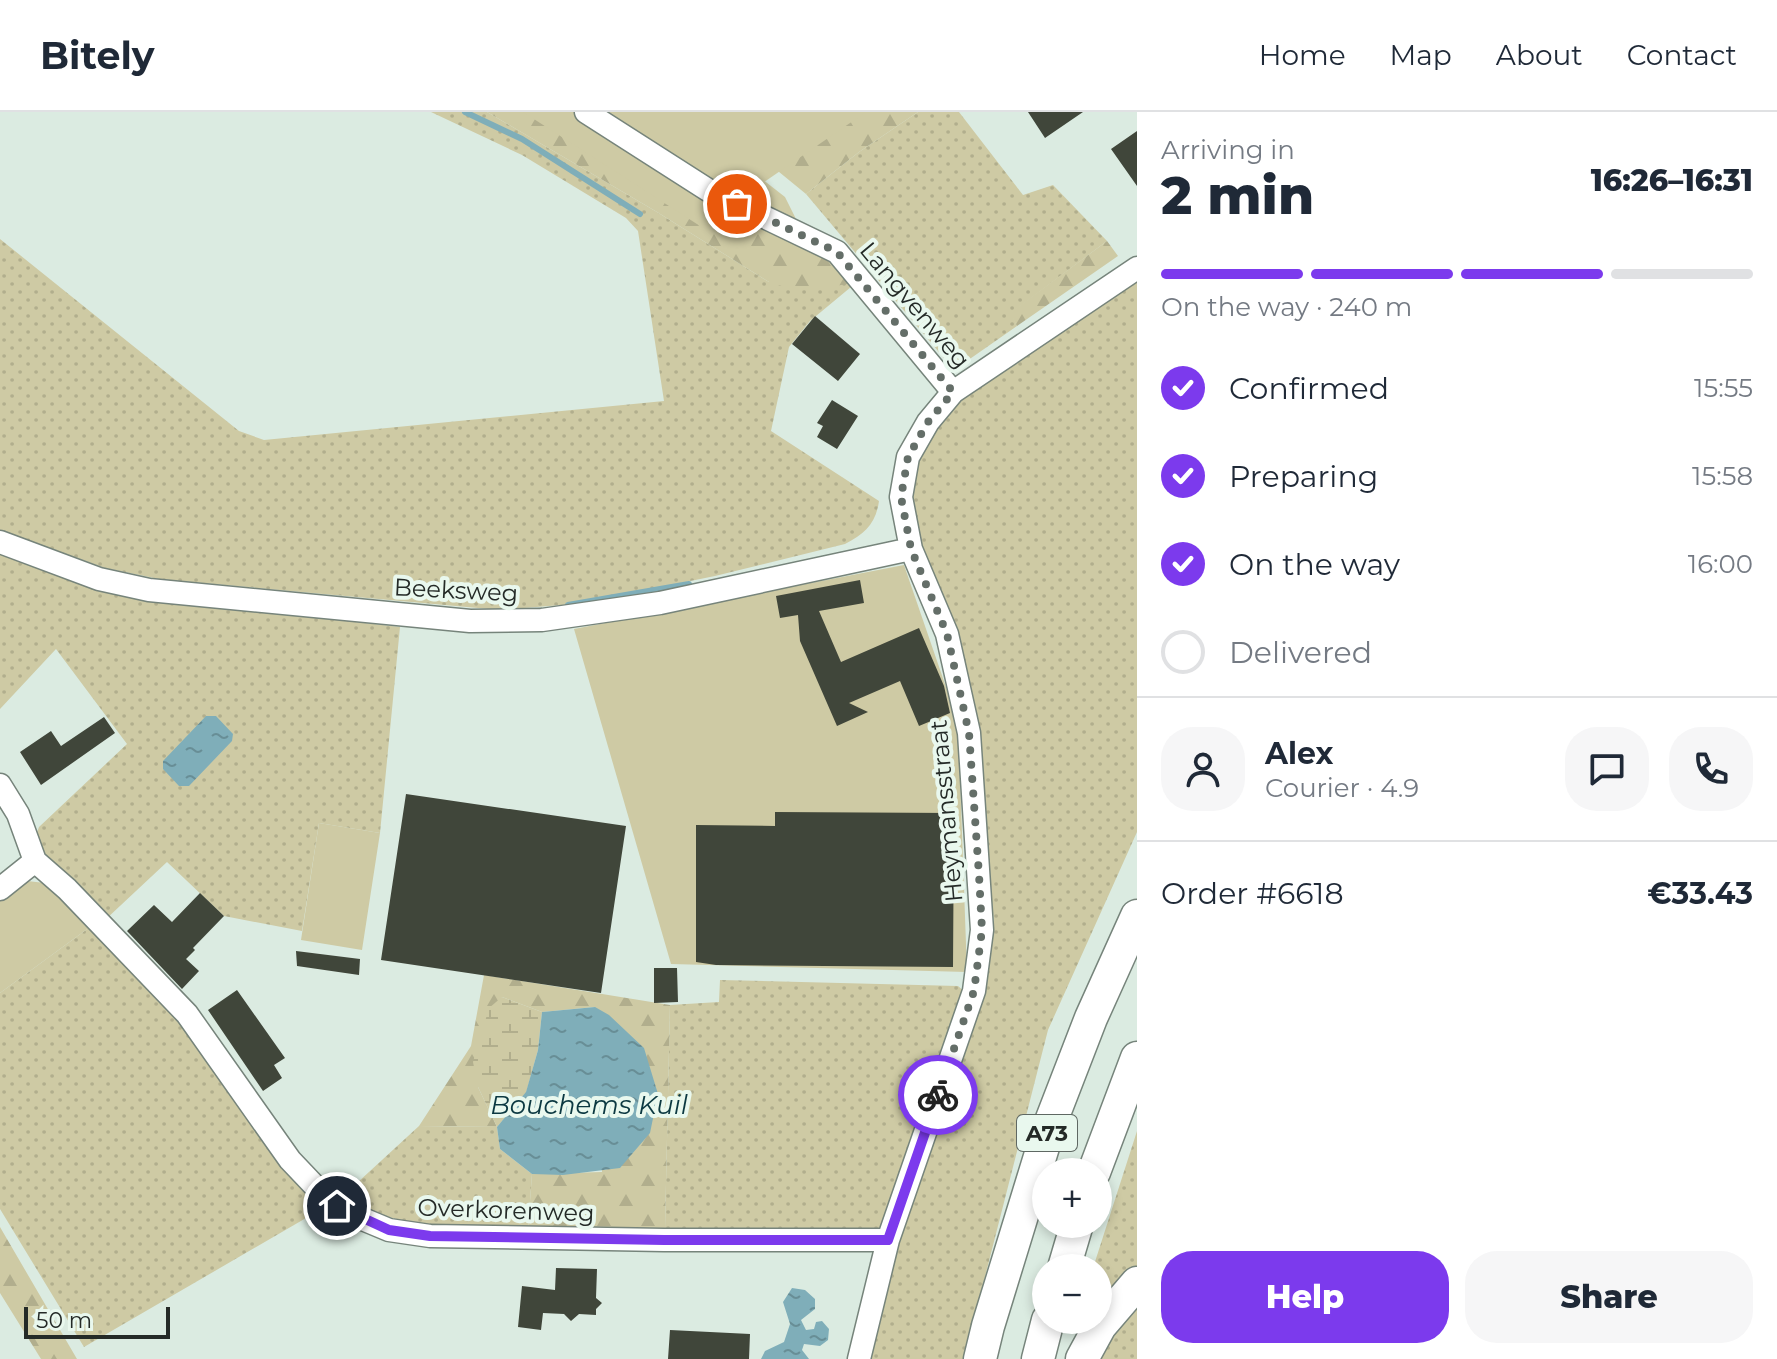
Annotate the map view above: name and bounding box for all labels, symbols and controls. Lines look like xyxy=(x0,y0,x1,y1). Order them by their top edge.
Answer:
text: Bitely xyxy=(40,32,155,79)
text: Home xyxy=(1259,38,1346,72)
text: Map xyxy=(1390,38,1452,72)
text: About xyxy=(1496,38,1583,72)
text: Contact xyxy=(1627,38,1737,72)
text: Arriving in xyxy=(1161,134,1295,166)
text: 16:26–16:31 xyxy=(1591,162,1753,199)
text: 2 min xyxy=(1161,164,1314,227)
pin xyxy=(703,170,771,238)
icon: bag xyxy=(715,182,759,226)
street label: Langvenweg xyxy=(854,236,976,374)
text: On the way · 240 m xyxy=(1161,291,1412,323)
icon: check xyxy=(1161,366,1205,410)
text: Confirmed xyxy=(1229,370,1389,407)
text: 15:55 xyxy=(1694,372,1753,404)
icon: check xyxy=(1161,454,1205,498)
text: Preparing xyxy=(1229,458,1378,495)
text: 15:58 xyxy=(1692,460,1753,492)
icon: check xyxy=(1161,542,1205,586)
text: On the way xyxy=(1229,546,1400,583)
text: 16:00 xyxy=(1688,548,1753,580)
street label: Beeksweg xyxy=(393,572,519,608)
text: Delivered xyxy=(1229,634,1372,671)
street label: Heymansstraat xyxy=(924,719,968,903)
button: person xyxy=(1161,727,1245,811)
button: chat xyxy=(1565,727,1649,811)
button: phone xyxy=(1669,727,1753,811)
text: Alex xyxy=(1265,735,1333,772)
text: Courier · 4.9 xyxy=(1265,772,1419,804)
text: Order #6618 xyxy=(1161,875,1344,912)
text: €33.43 xyxy=(1647,875,1753,912)
courier xyxy=(898,1055,978,1135)
icon: bike xyxy=(916,1073,960,1117)
water label: Bouchems Kuil xyxy=(490,1089,688,1121)
road number: A73 xyxy=(1017,1115,1077,1151)
map controls xyxy=(1032,1158,1112,1334)
button: + xyxy=(1032,1158,1112,1238)
pin xyxy=(303,1172,371,1240)
icon: home xyxy=(315,1184,359,1228)
street label: Overkorenweg xyxy=(417,1192,595,1228)
button: Help xyxy=(1161,1251,1449,1343)
button: Share xyxy=(1465,1251,1753,1343)
button: − xyxy=(1032,1254,1112,1334)
scale bar xyxy=(24,1303,170,1339)
text: 50 m xyxy=(36,1307,92,1334)

